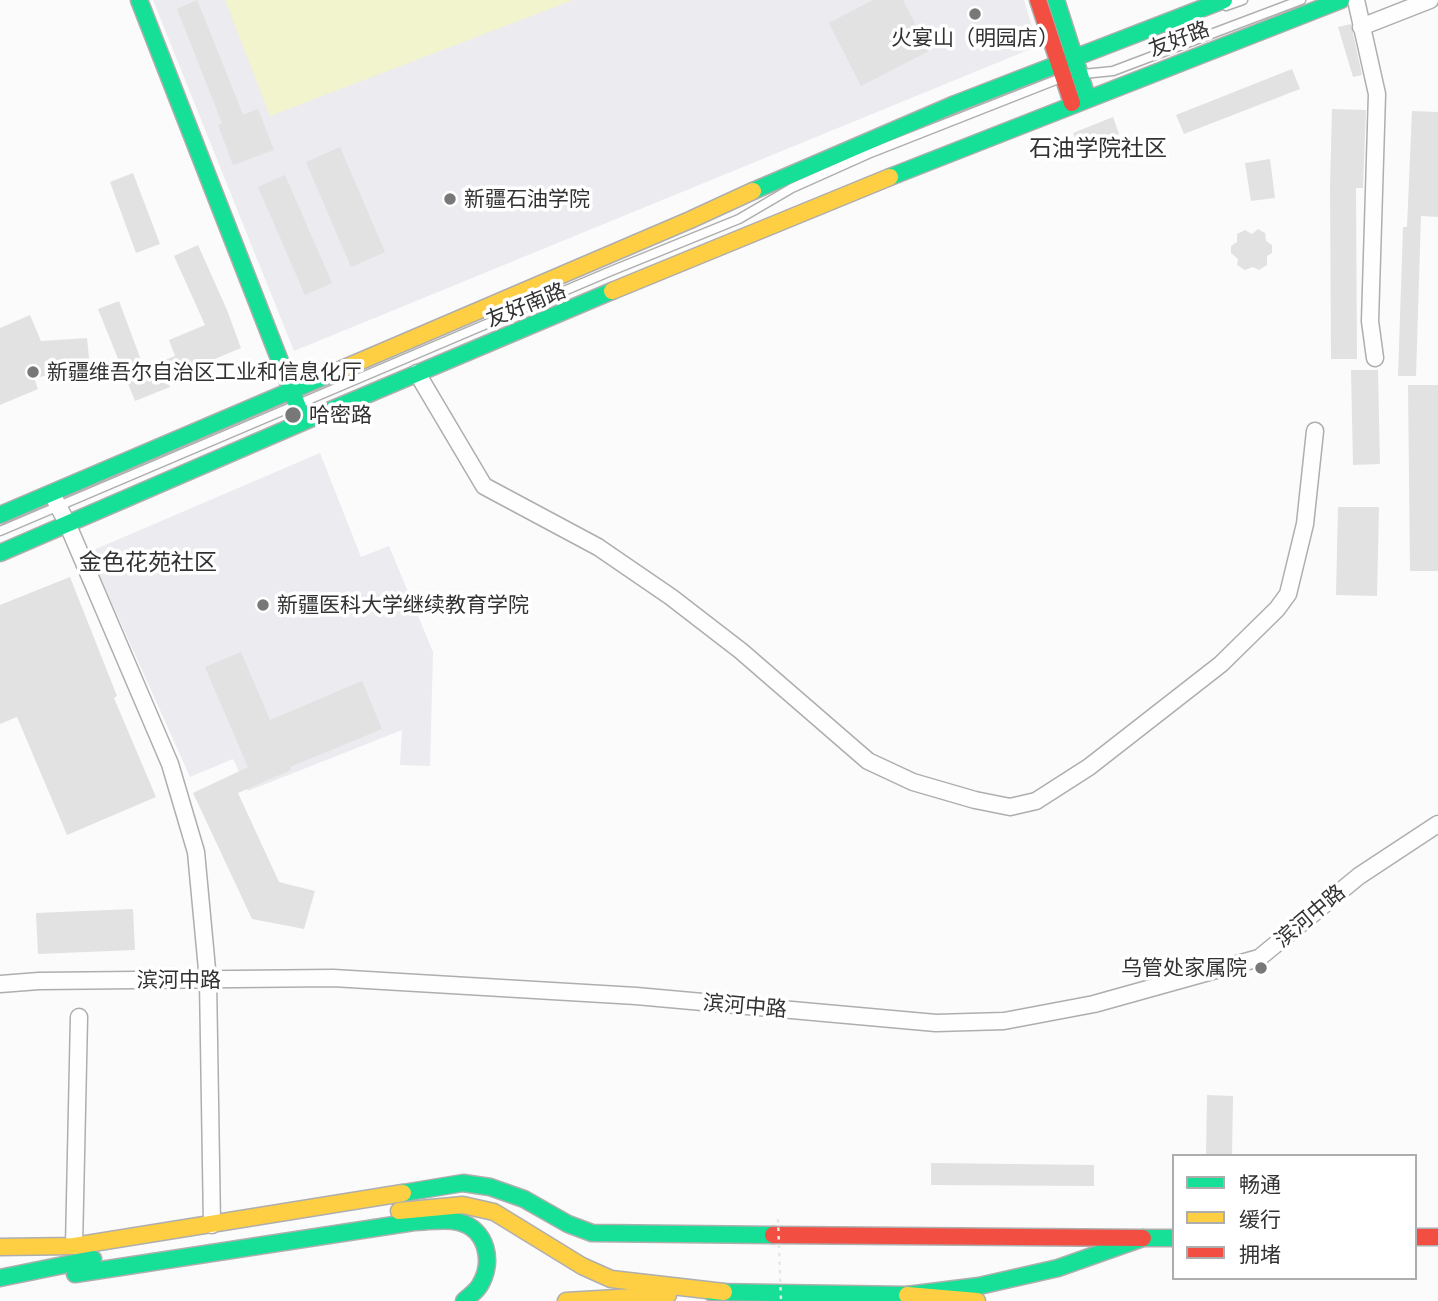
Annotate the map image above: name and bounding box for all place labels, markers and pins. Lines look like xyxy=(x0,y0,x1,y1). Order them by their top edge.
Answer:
marker: 火宴山（明园店） xyxy=(967,6,983,22)
place label: 火宴山（明园店） xyxy=(891,25,1059,51)
place label: 新疆石油学院 xyxy=(464,186,590,212)
marker: 新疆石油学院 xyxy=(442,191,458,207)
place label: 新疆维吾尔自治区工业和信息化厅 xyxy=(47,359,362,385)
marker: 新疆维吾尔自治区工业和信息化厅 xyxy=(25,364,41,380)
place label: 哈密路 xyxy=(309,402,372,428)
marker: 哈密路 xyxy=(283,405,303,425)
place label: 新疆医科大学继续教育学院 xyxy=(277,592,529,618)
marker: 新疆医科大学继续教育学院 xyxy=(255,597,271,613)
place label: 乌管处家属院 xyxy=(1121,955,1247,981)
marker: 乌管处家属院 xyxy=(1253,960,1269,976)

